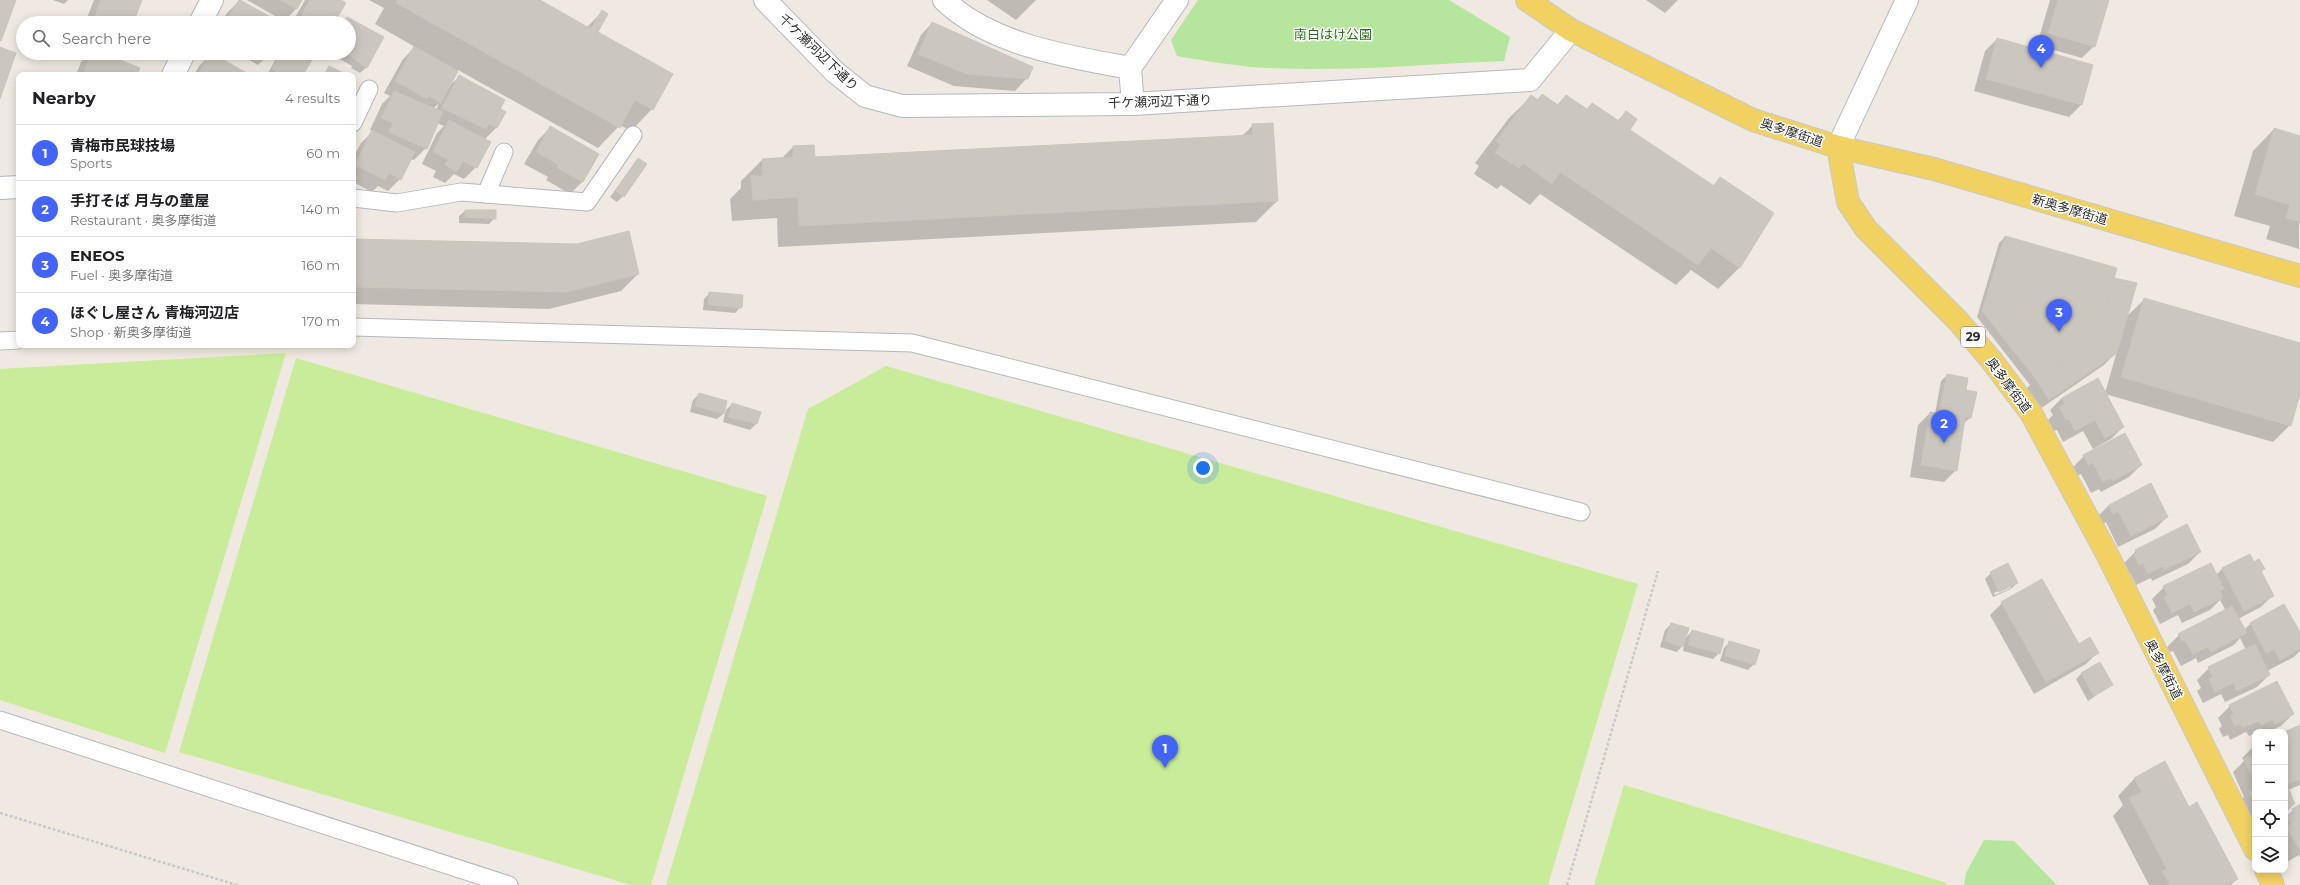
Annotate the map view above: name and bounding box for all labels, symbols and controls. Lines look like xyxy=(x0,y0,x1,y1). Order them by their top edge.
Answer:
street label: 千ケ瀬河辺下通り xyxy=(776,10,862,94)
search box xyxy=(16,16,356,60)
park label: 南白はけ公園 xyxy=(1294,26,1372,42)
icon: search xyxy=(30,27,52,49)
text: Search here xyxy=(62,29,151,48)
pin: 4 xyxy=(2028,35,2054,68)
text: Nearby xyxy=(32,88,96,108)
text: 4 results xyxy=(285,90,340,106)
street label: 千ケ瀬河辺下通り xyxy=(1108,91,1212,111)
street label: 奥多摩街道 xyxy=(1759,114,1825,150)
text: 青梅市民球技場 xyxy=(70,136,175,155)
text: 1 xyxy=(42,145,48,161)
text: 60 m xyxy=(306,145,340,161)
text: Sports xyxy=(70,155,112,171)
text: 手打そば 月与の童屋 xyxy=(70,191,209,210)
street label: 新奥多摩街道 xyxy=(2030,191,2110,227)
text: 2 xyxy=(41,201,49,217)
text: 140 m xyxy=(301,201,340,217)
text: Restaurant · 奥多摩街道 xyxy=(70,212,217,228)
text: ENEOS xyxy=(70,246,124,265)
text: 3 xyxy=(41,257,49,273)
text: 160 m xyxy=(302,257,340,273)
text: Fuel · 奥多摩街道 xyxy=(70,267,173,283)
pin: 3 xyxy=(2046,299,2072,332)
text: ほぐし屋さん 青梅河辺店 xyxy=(70,303,239,322)
text: 4 xyxy=(41,313,49,329)
text: 170 m xyxy=(302,313,340,329)
text: Shop · 新奥多摩街道 xyxy=(70,324,192,340)
road number: 29 xyxy=(1961,327,1985,347)
street label: 奥多摩街道 xyxy=(1983,354,2035,416)
pin: 2 xyxy=(1931,410,1957,443)
your location xyxy=(1193,458,1213,478)
street label: 奥多摩街道 xyxy=(2142,636,2186,702)
map controls xyxy=(2252,729,2288,873)
button: + xyxy=(2252,729,2288,765)
pin: 1 xyxy=(1152,735,1178,768)
button: − xyxy=(2252,765,2288,801)
button: locate xyxy=(2252,801,2288,837)
button: layers xyxy=(2252,837,2288,873)

